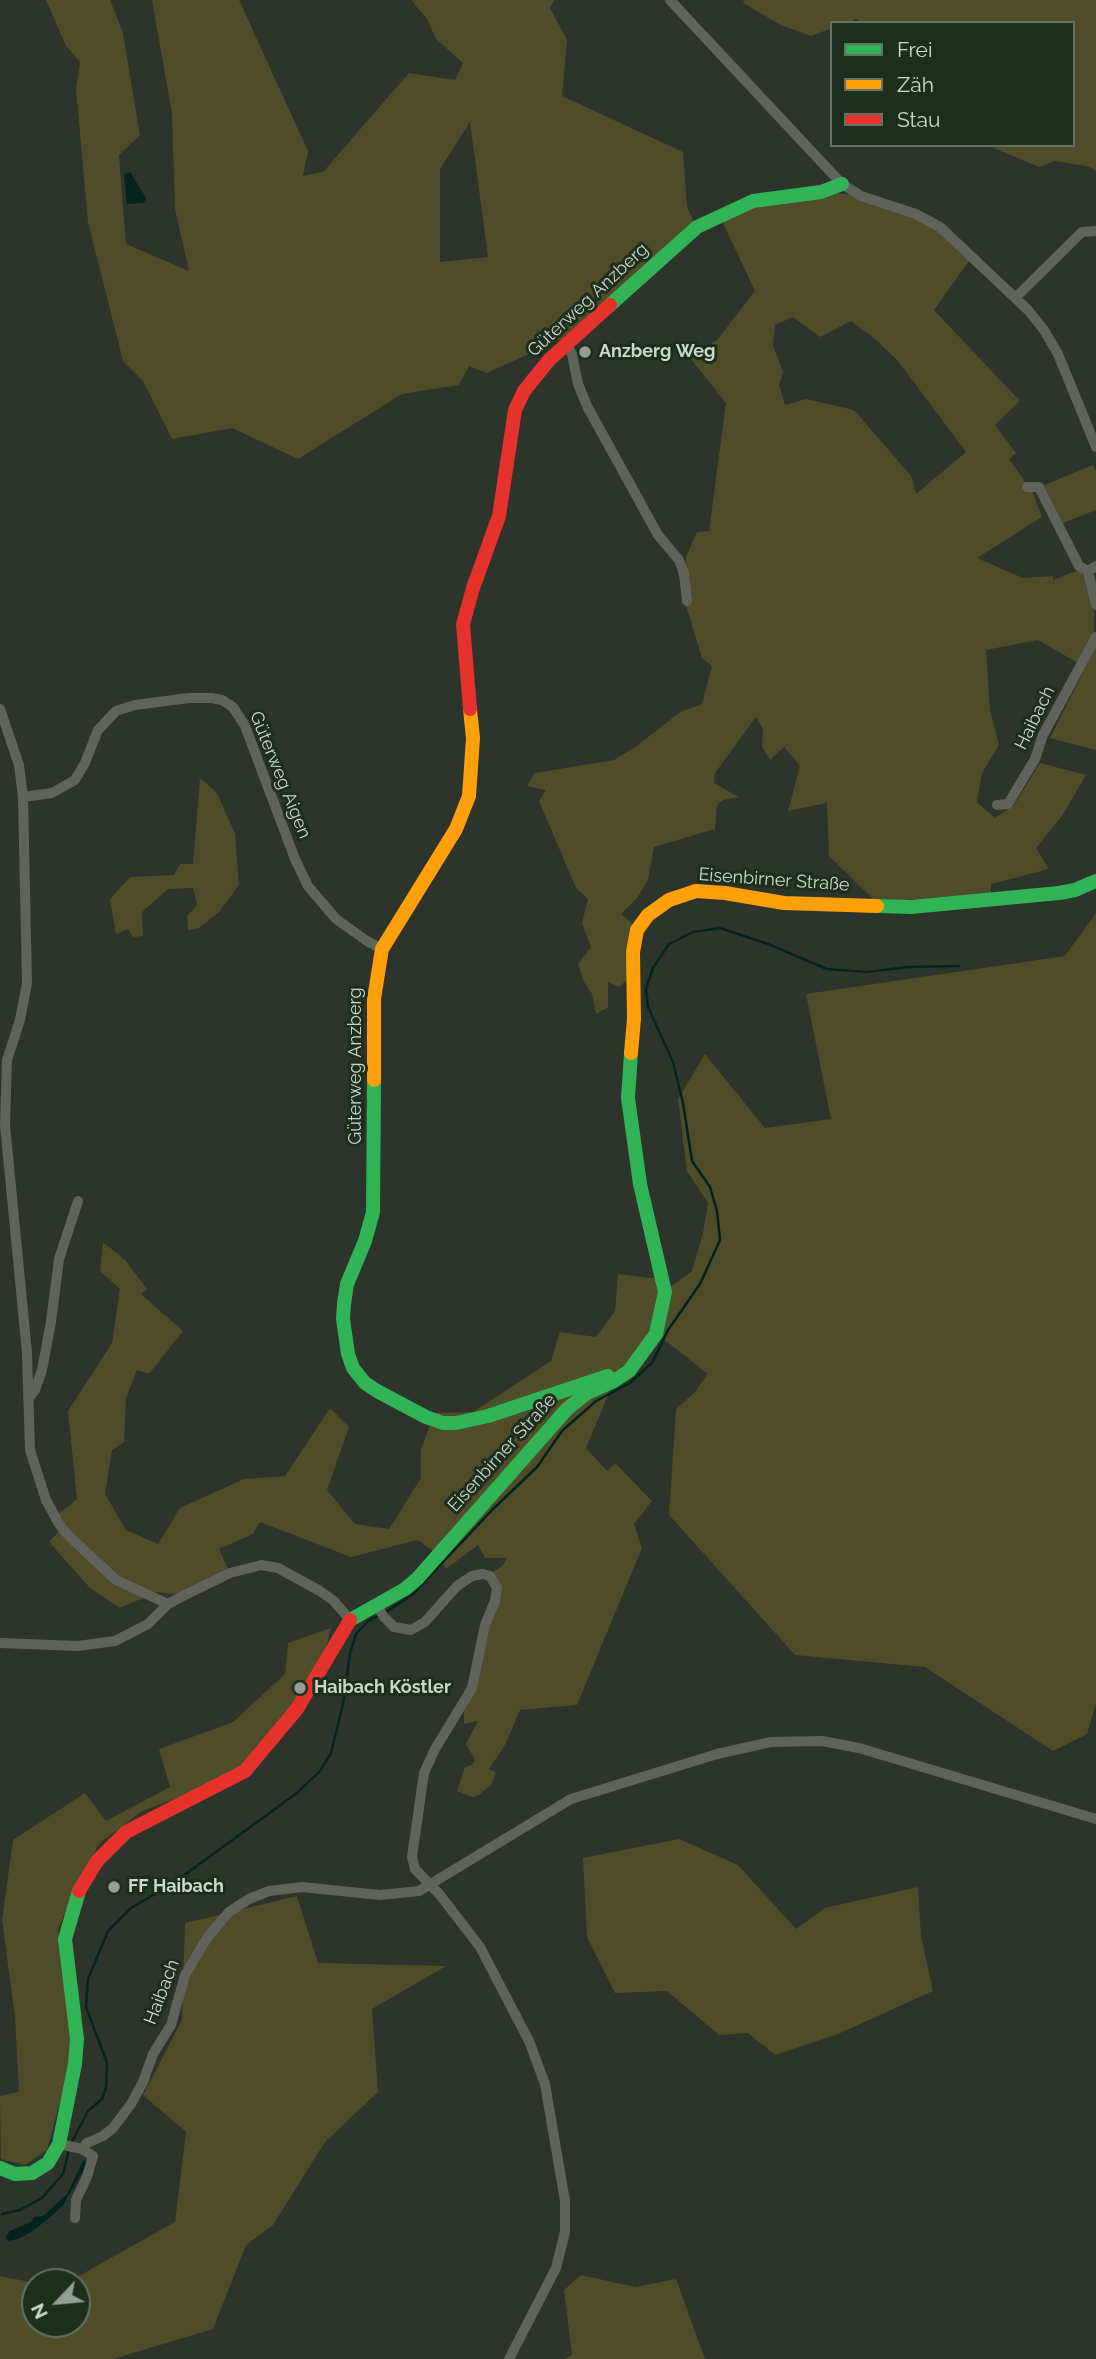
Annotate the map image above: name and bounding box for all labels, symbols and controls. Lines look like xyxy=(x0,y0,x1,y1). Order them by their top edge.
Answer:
legend xyxy=(830,21,1075,147)
text: Frei xyxy=(897,37,933,62)
text: Zäh xyxy=(897,72,934,97)
text: Stau xyxy=(897,107,941,132)
street label: Güterweg Anzberg xyxy=(523,238,653,362)
place label: Anzberg Weg xyxy=(599,341,716,363)
marker: Anzberg Weg xyxy=(577,344,593,360)
street label: Haibach xyxy=(1010,683,1060,753)
street label: Güterweg Aigen xyxy=(245,708,315,842)
street label: Eisenbirner Straße xyxy=(698,864,850,896)
street label: Güterweg Anzberg xyxy=(345,987,367,1145)
street label: Eisenbirner Straße xyxy=(443,1390,561,1516)
place label: Haibach Köstler xyxy=(314,1677,451,1699)
marker: Haibach Köstler xyxy=(292,1680,308,1696)
place label: FF Haibach xyxy=(128,1876,224,1898)
marker: FF Haibach xyxy=(106,1879,122,1895)
street label: Haibach xyxy=(140,1956,184,2028)
north arrow xyxy=(21,2268,91,2338)
text: N xyxy=(26,2300,52,2323)

